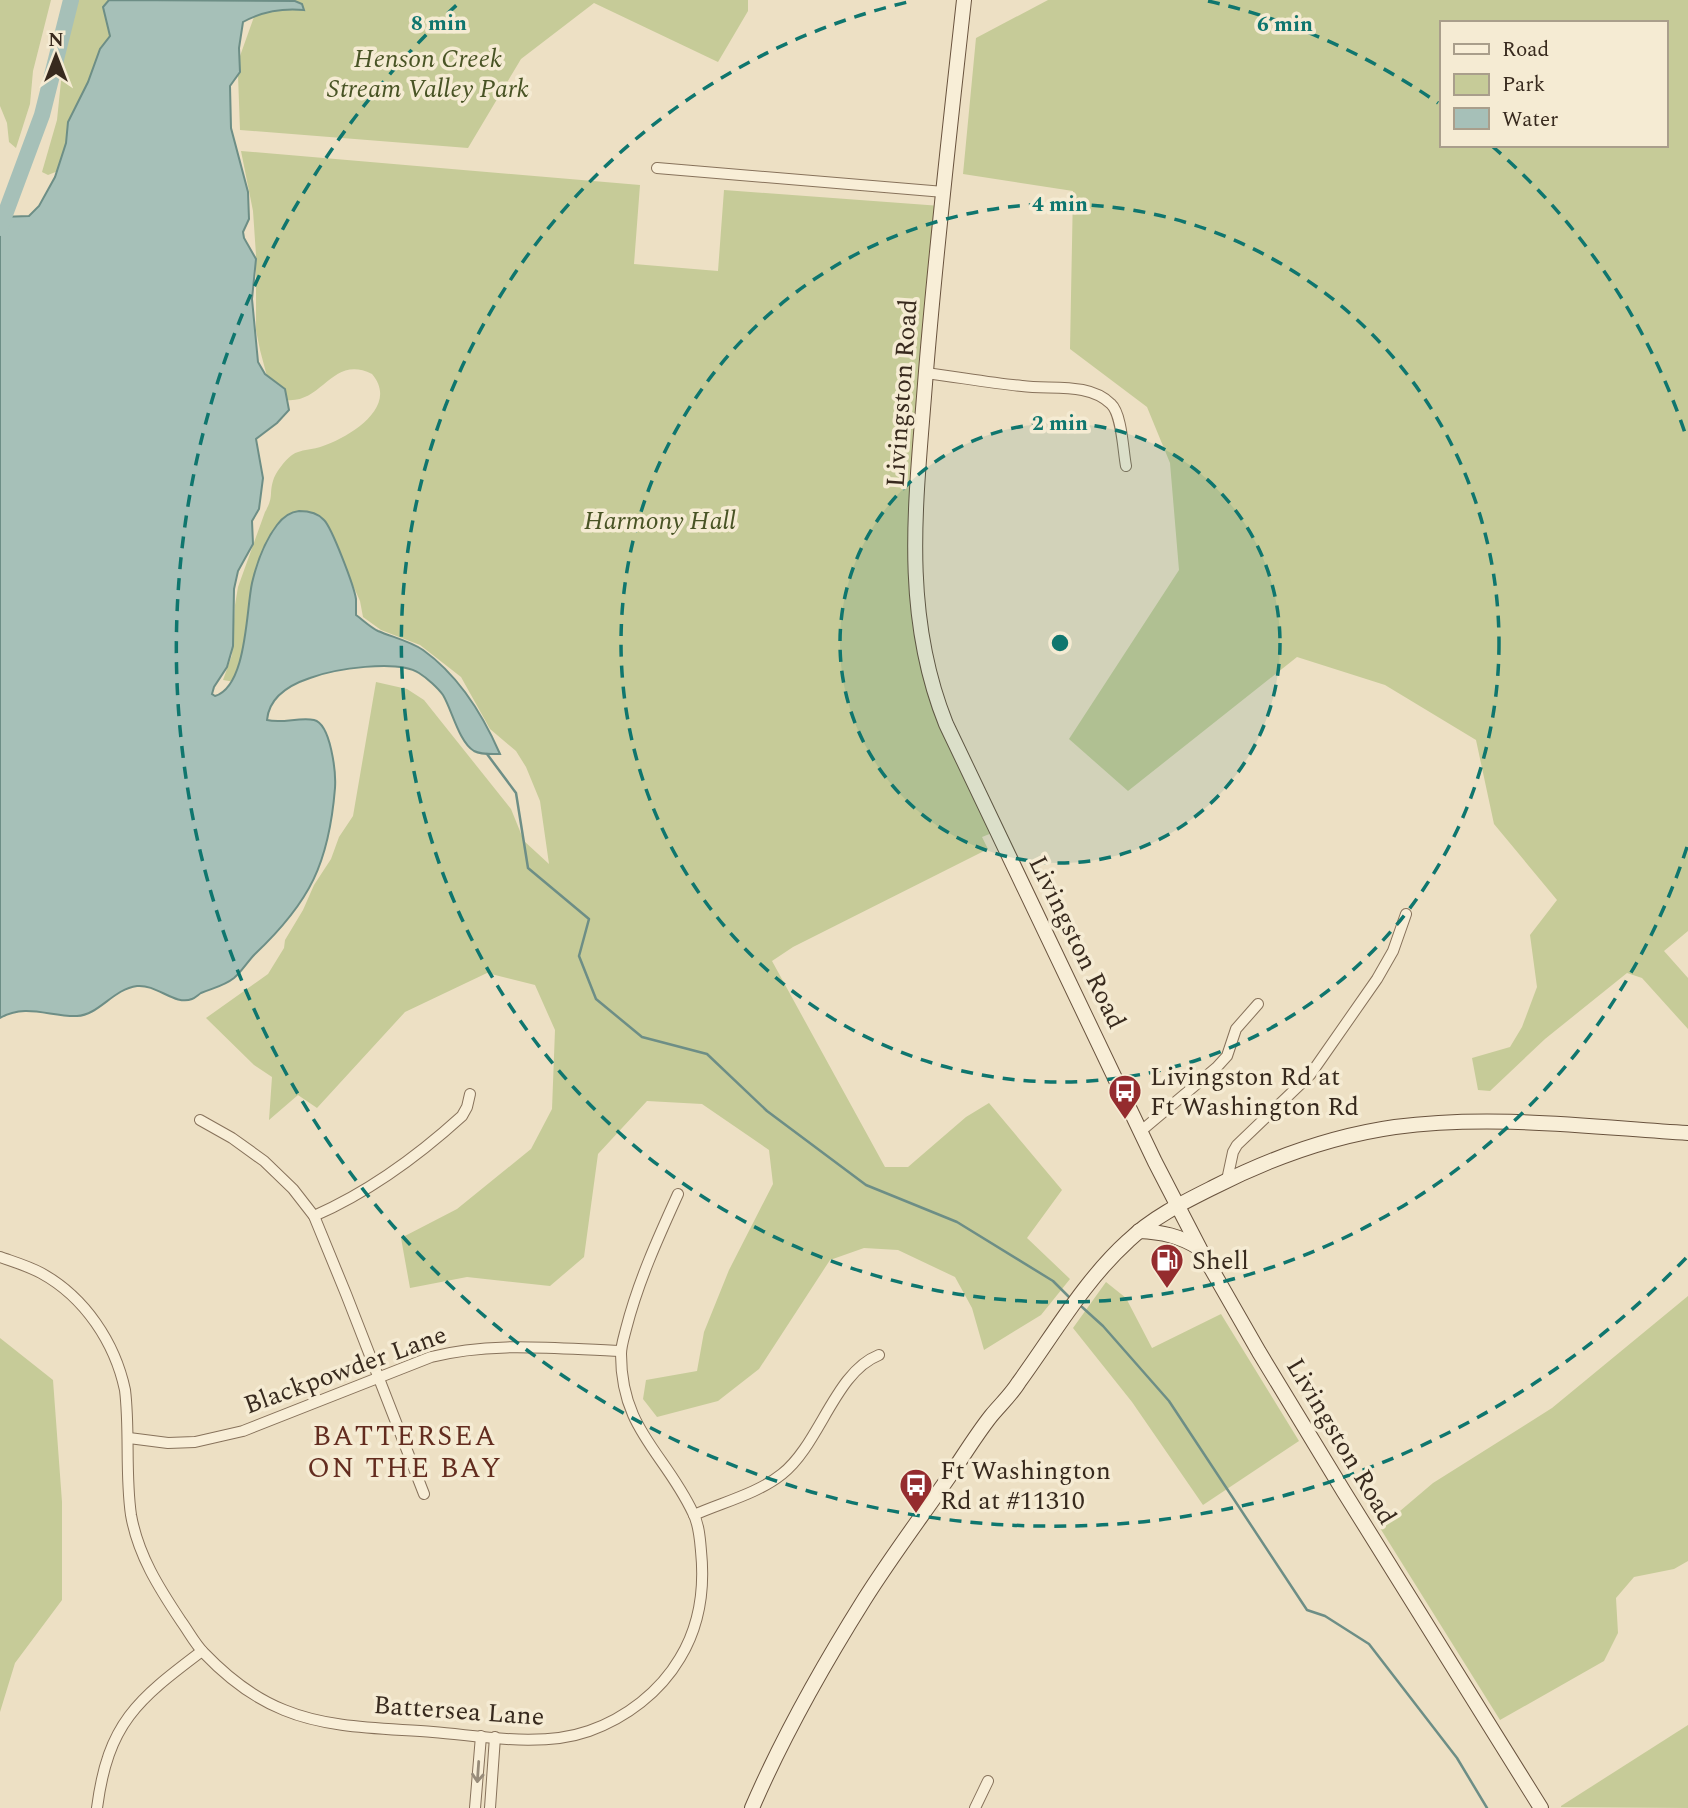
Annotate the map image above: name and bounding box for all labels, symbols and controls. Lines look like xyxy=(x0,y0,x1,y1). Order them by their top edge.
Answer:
text: 8 min xyxy=(411,8,467,40)
text: 6 min xyxy=(1257,9,1313,41)
north arrow xyxy=(21,21,91,91)
legend xyxy=(1440,21,1667,147)
text: N xyxy=(48,26,64,55)
text: Road xyxy=(1502,34,1549,66)
park label: Henson Creek Stream Valley Park xyxy=(327,39,529,109)
text: Park xyxy=(1502,69,1546,101)
text: Water xyxy=(1502,104,1558,136)
text: 4 min xyxy=(1032,189,1088,221)
street label: Livingston Road xyxy=(875,298,929,489)
text: 2 min xyxy=(1032,408,1088,440)
park label: Harmony Hall xyxy=(584,501,736,541)
centre of rings xyxy=(1048,631,1072,655)
street label: Livingston Road xyxy=(1018,849,1136,1036)
place label: Livingston Rd at Ft Washington Rd xyxy=(1150,1057,1359,1127)
bus stop icon: Livingston Rd at Ft Washington Rd xyxy=(1106,1072,1144,1121)
fuel station icon: Shell xyxy=(1148,1241,1186,1290)
place label: Shell xyxy=(1192,1241,1249,1281)
street label: Blackpowder Lane xyxy=(238,1315,452,1425)
street label: Livingston Road xyxy=(1275,1350,1407,1533)
district label: BATTERSEA ON THE BAY xyxy=(307,1415,503,1490)
place label: Ft Washington Rd at #11310 xyxy=(940,1451,1111,1521)
bus stop icon: Ft Washington Rd at #11310 xyxy=(897,1466,935,1515)
street label: Battersea Lane xyxy=(372,1685,546,1737)
one-way arrow xyxy=(471,1760,484,1783)

